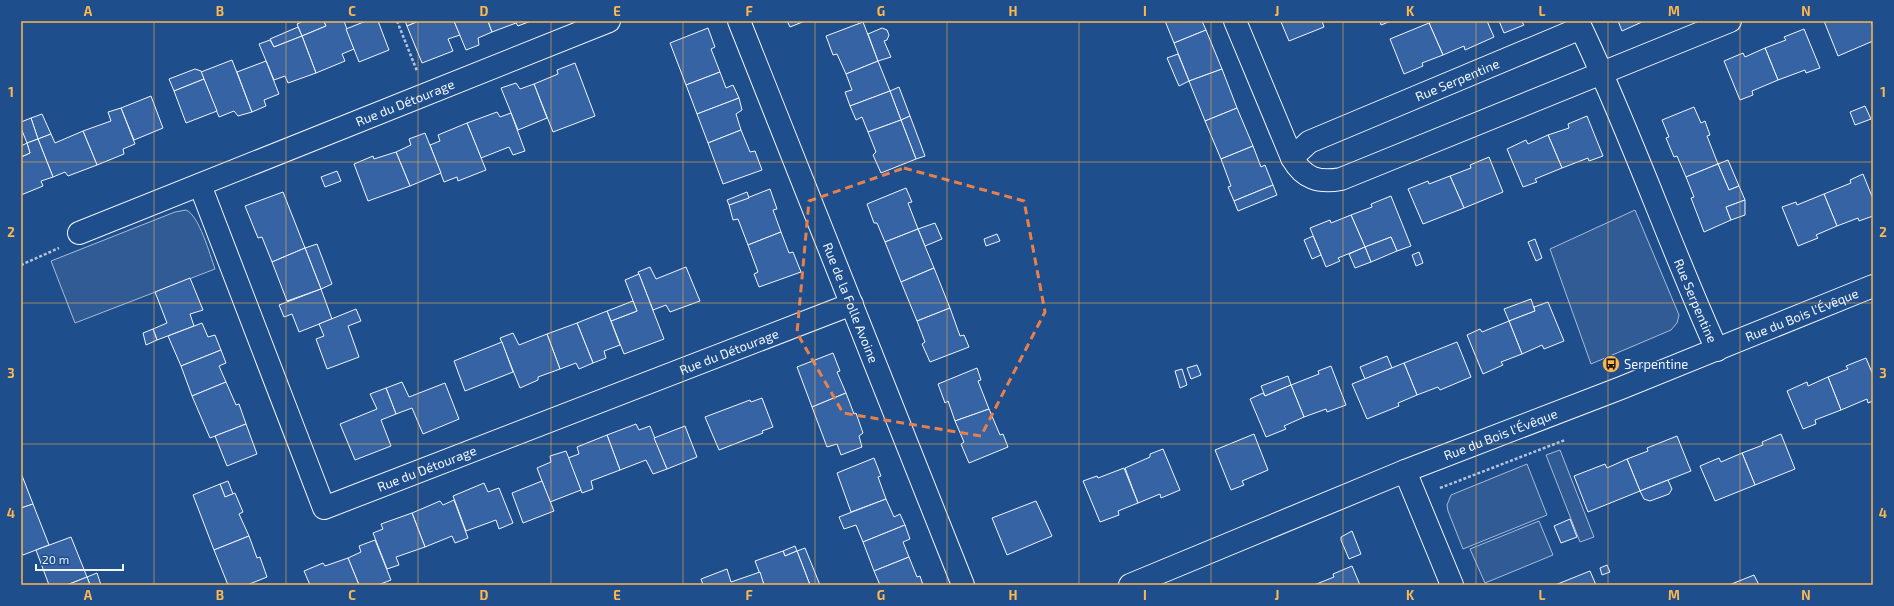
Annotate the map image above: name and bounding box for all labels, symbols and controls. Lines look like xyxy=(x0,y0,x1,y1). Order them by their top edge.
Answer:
text: A xyxy=(84,3,93,19)
text: B xyxy=(216,3,224,19)
text: C xyxy=(348,3,356,19)
text: D xyxy=(480,3,489,19)
text: E xyxy=(613,3,621,19)
text: F xyxy=(745,3,753,19)
text: G xyxy=(877,3,885,19)
text: H xyxy=(1009,3,1018,19)
text: I xyxy=(1143,3,1147,19)
text: J xyxy=(1275,3,1279,19)
text: K xyxy=(1406,3,1415,19)
text: L xyxy=(1539,3,1546,19)
text: M xyxy=(1668,3,1680,19)
text: N xyxy=(1801,3,1811,19)
street label: Rue Serpentine xyxy=(1413,55,1502,105)
street label: Rue du Détourage xyxy=(353,76,457,130)
text: 1 xyxy=(8,84,14,100)
text: 1 xyxy=(1880,84,1886,100)
text: 2 xyxy=(7,224,15,240)
text: 2 xyxy=(1879,224,1887,240)
street label: Rue de la Folle Avoine xyxy=(820,240,882,365)
street label: Rue Serpentine xyxy=(1671,256,1721,345)
street label: Rue du Bois l'Évêque xyxy=(1743,285,1861,345)
street label: Rue du Détourage xyxy=(677,325,781,378)
bus stop icon: Serpentine xyxy=(1601,354,1621,374)
place label: Serpentine xyxy=(1624,356,1688,372)
text: 3 xyxy=(7,365,15,381)
text: 3 xyxy=(1879,365,1887,381)
street label: Rue du Bois l'Évêque xyxy=(1441,405,1560,463)
street label: Rue du Détourage xyxy=(375,442,479,495)
text: 4 xyxy=(7,505,15,521)
text: 4 xyxy=(1879,505,1887,521)
scale bar xyxy=(36,546,123,572)
text: 20 m xyxy=(42,552,69,566)
text: A xyxy=(84,587,93,603)
text: B xyxy=(216,587,224,603)
text: C xyxy=(348,587,356,603)
text: D xyxy=(480,587,489,603)
text: E xyxy=(613,587,621,603)
text: F xyxy=(745,587,753,603)
text: G xyxy=(877,587,885,603)
text: H xyxy=(1009,587,1018,603)
text: I xyxy=(1143,587,1147,603)
text: J xyxy=(1275,587,1279,603)
text: K xyxy=(1406,587,1415,603)
text: L xyxy=(1539,587,1546,603)
text: M xyxy=(1668,587,1680,603)
text: N xyxy=(1801,587,1811,603)

